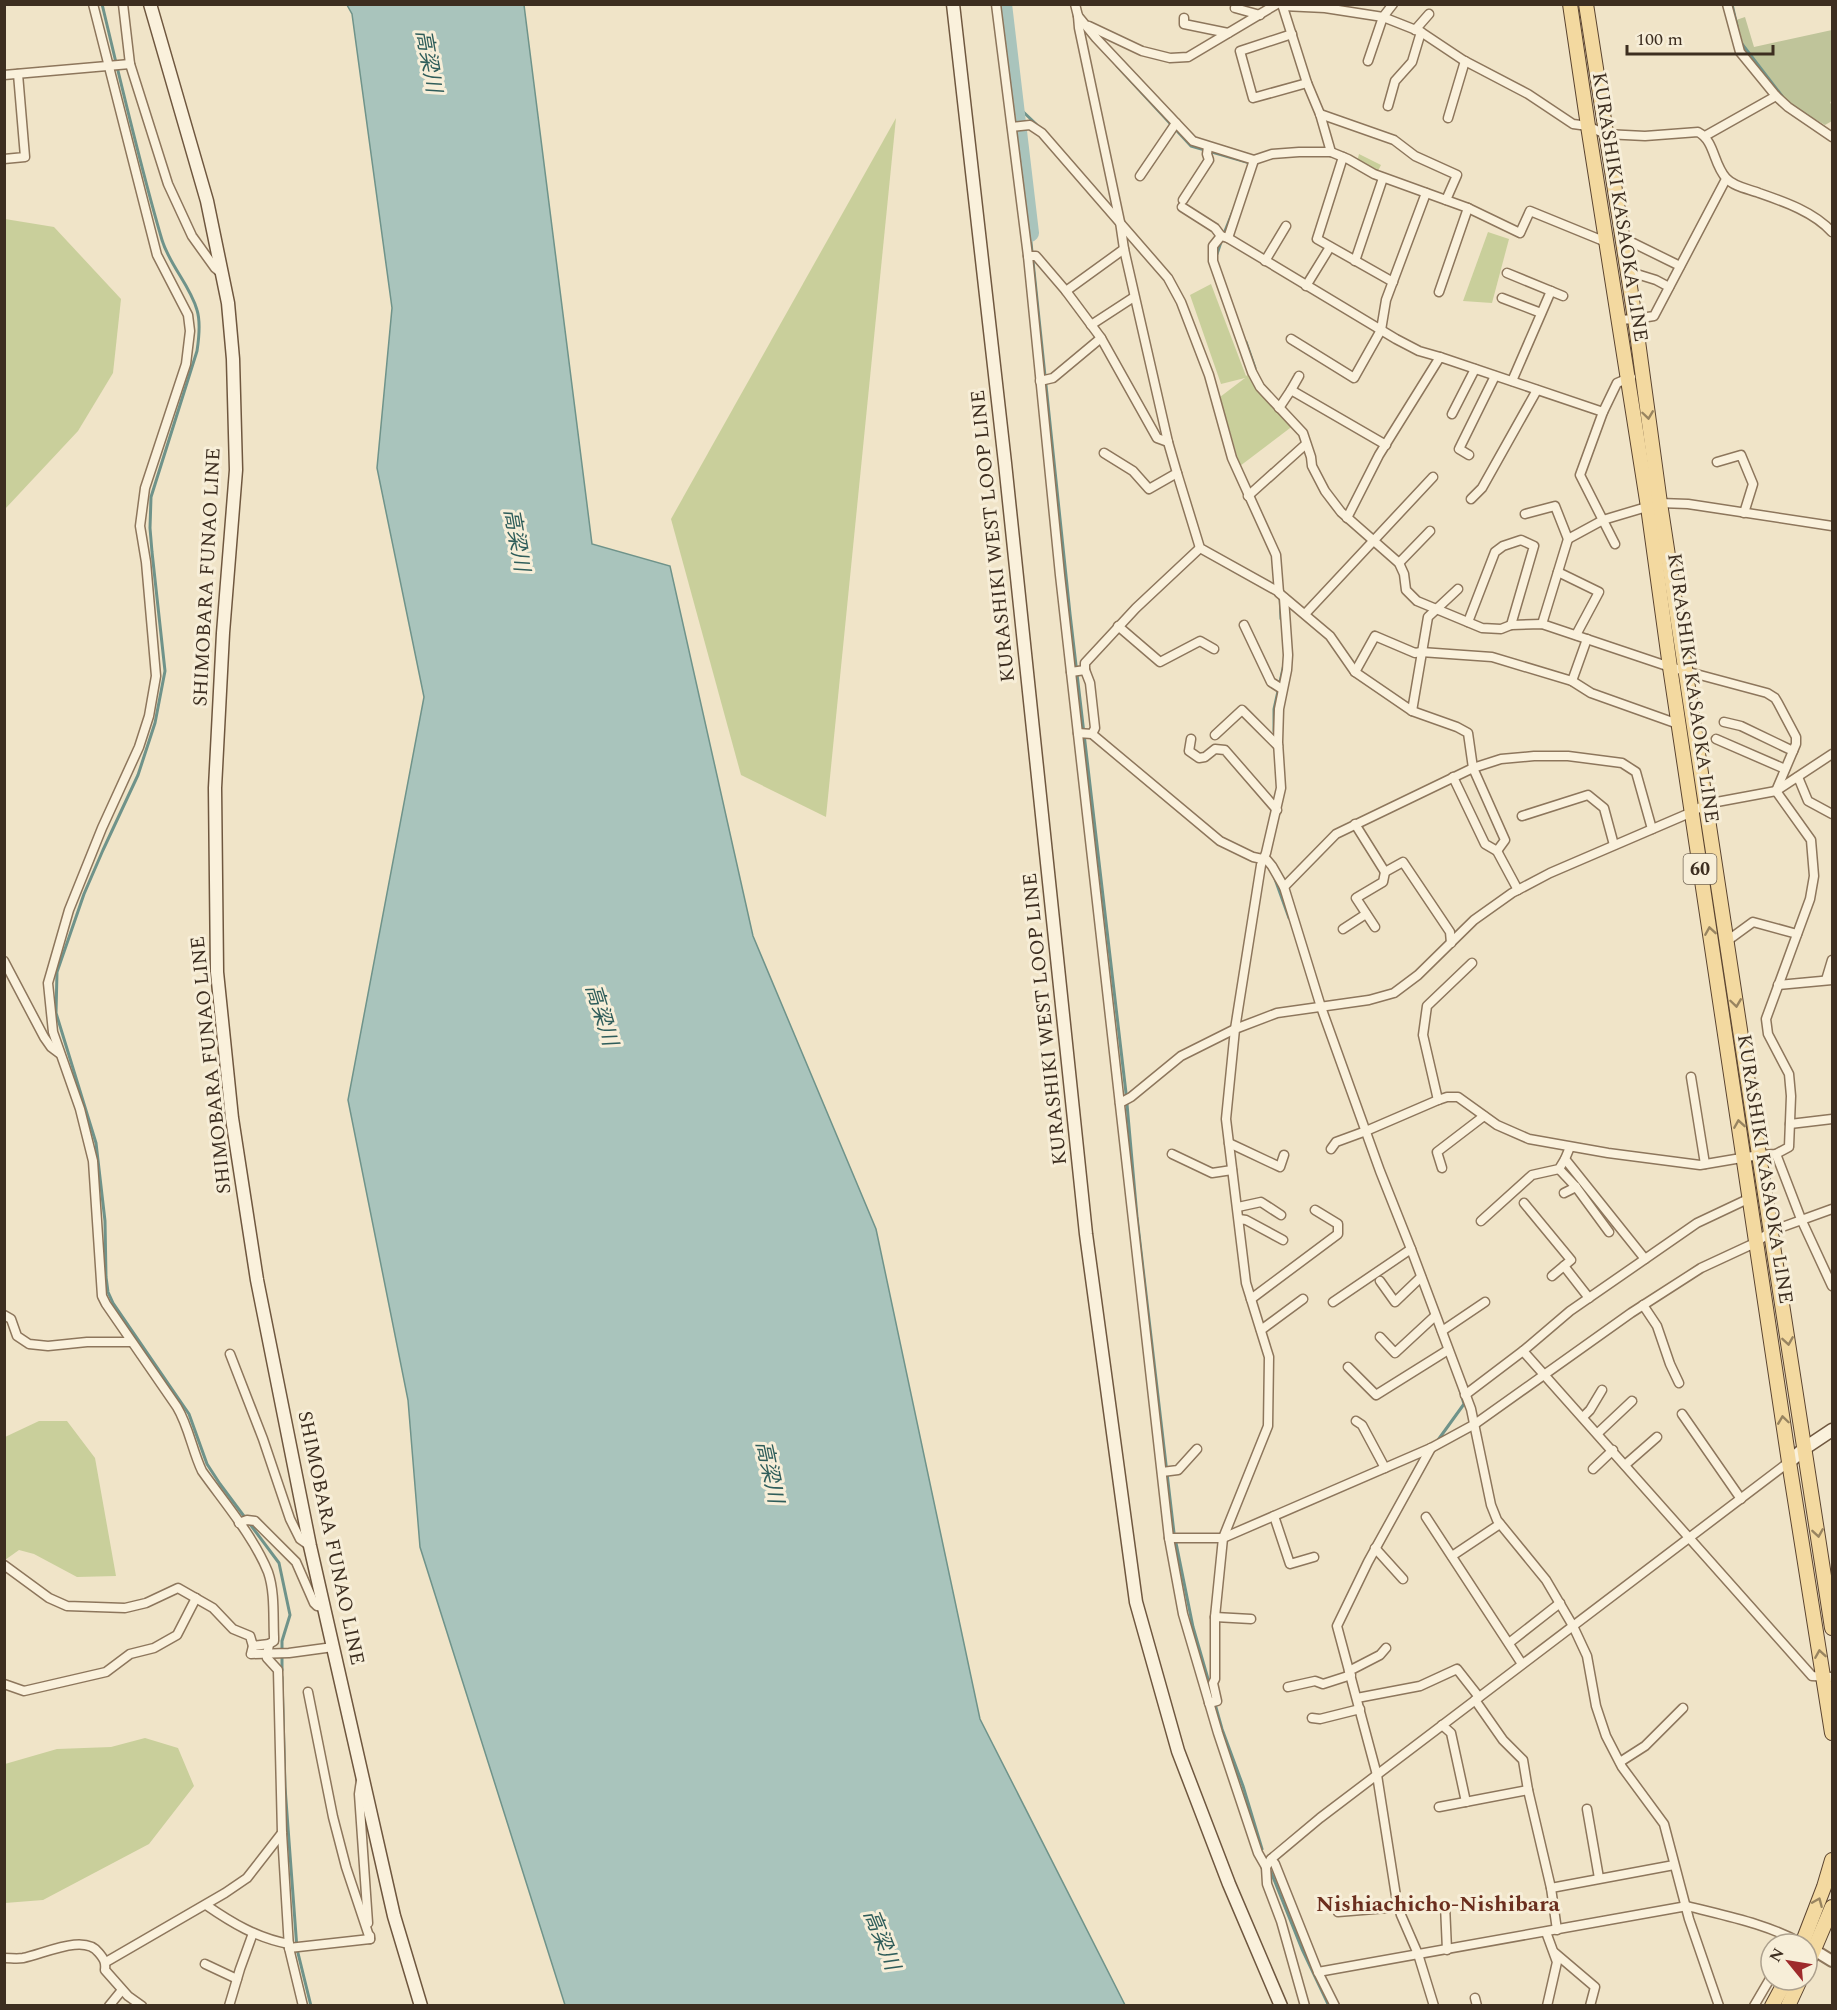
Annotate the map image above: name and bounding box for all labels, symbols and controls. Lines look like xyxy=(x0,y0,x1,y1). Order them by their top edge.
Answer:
scale bar xyxy=(1627,18,1772,56)
text: 100 m xyxy=(1636,26,1683,53)
water label: 高梁川 xyxy=(407,27,450,97)
street label: KURASHIKI KASAOKA LINE xyxy=(1584,70,1656,344)
street label: KURASHIKI WEST LOOP LINE xyxy=(963,388,1023,684)
one-way arrow xyxy=(1642,411,1654,420)
street label: SHIMOBARA FUNAO LINE xyxy=(185,447,229,707)
water label: 高梁川 xyxy=(495,506,538,576)
street label: KURASHIKI KASAOKA LINE xyxy=(1659,551,1727,825)
road number: 60 xyxy=(1684,854,1716,884)
street label: KURASHIKI WEST LOOP LINE xyxy=(1015,871,1075,1167)
one-way arrow xyxy=(1704,926,1716,935)
street label: SHIMOBARA FUNAO LINE xyxy=(183,935,239,1195)
water label: 高梁川 xyxy=(576,980,626,1052)
one-way arrow xyxy=(1730,998,1742,1007)
street label: KURASHIKI KASAOKA LINE xyxy=(1729,1032,1801,1306)
one-way arrow xyxy=(1733,1119,1746,1129)
one-way arrow xyxy=(1781,1335,1794,1345)
street label: SHIMOBARA FUNAO LINE xyxy=(289,1408,373,1668)
one-way arrow xyxy=(1778,1416,1790,1425)
water label: 高梁川 xyxy=(747,1438,792,1508)
one-way arrow xyxy=(1812,1529,1824,1538)
one-way arrow xyxy=(1815,1650,1827,1659)
district label: Nishiachicho-Nishibara xyxy=(1316,1888,1561,1921)
one-way arrow xyxy=(1811,1898,1823,1909)
water label: 高梁川 xyxy=(854,1905,908,1977)
north arrow xyxy=(1759,1932,1819,1992)
text: N xyxy=(1763,1943,1791,1967)

